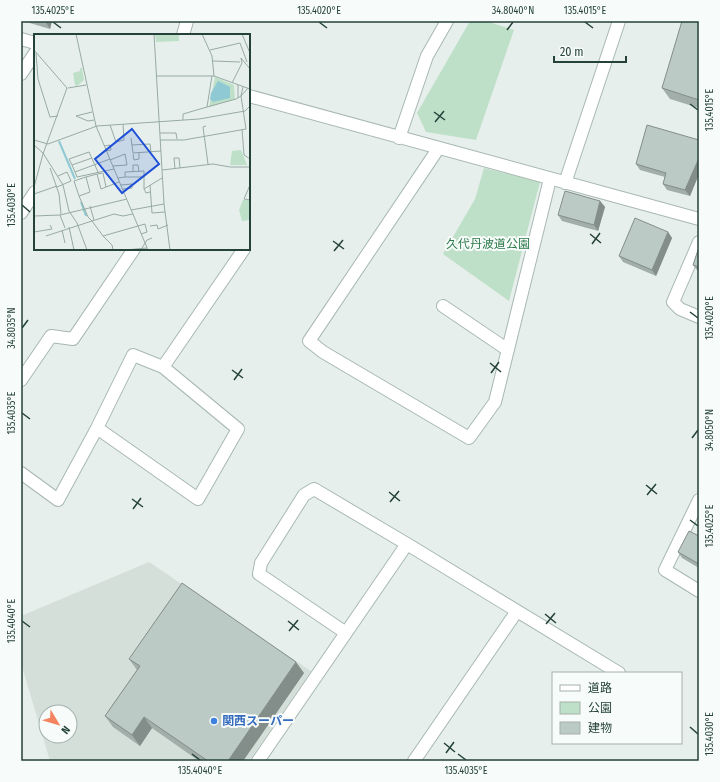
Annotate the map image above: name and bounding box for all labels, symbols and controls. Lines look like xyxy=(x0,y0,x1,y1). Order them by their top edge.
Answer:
text: 135.4025°E xyxy=(32,5,75,17)
text: 135.4020°E xyxy=(297,5,341,17)
text: 34.8040°N xyxy=(492,5,534,17)
text: 135.4015°E xyxy=(564,5,606,17)
inset map xyxy=(34,34,250,250)
scale bar xyxy=(554,38,626,64)
text: 20 m xyxy=(560,45,584,59)
text: 135.4015°E xyxy=(704,89,716,131)
text: 135.4030°E xyxy=(6,183,18,227)
park label: 久代丹波道公園 xyxy=(446,237,530,251)
text: 135.4020°E xyxy=(704,296,716,340)
text: 34.8035°N xyxy=(6,307,18,349)
text: 135.4035°E xyxy=(6,391,18,435)
text: 34.8050°N xyxy=(704,409,716,451)
text: 135.4025°E xyxy=(704,504,716,548)
text: 135.4040°E xyxy=(6,599,18,643)
legend xyxy=(552,672,682,744)
text: 道路 xyxy=(588,681,612,695)
text: 公園 xyxy=(588,701,612,715)
north arrow xyxy=(38,704,78,744)
text: 135.4030°E xyxy=(704,712,716,756)
place label: 関西スーパー xyxy=(222,714,294,728)
marker: 関西スーパー xyxy=(209,716,219,726)
text: 建物 xyxy=(588,721,612,735)
text: N xyxy=(58,723,73,736)
text: 135.4040°E xyxy=(178,765,222,777)
text: 135.4035°E xyxy=(444,765,488,777)

